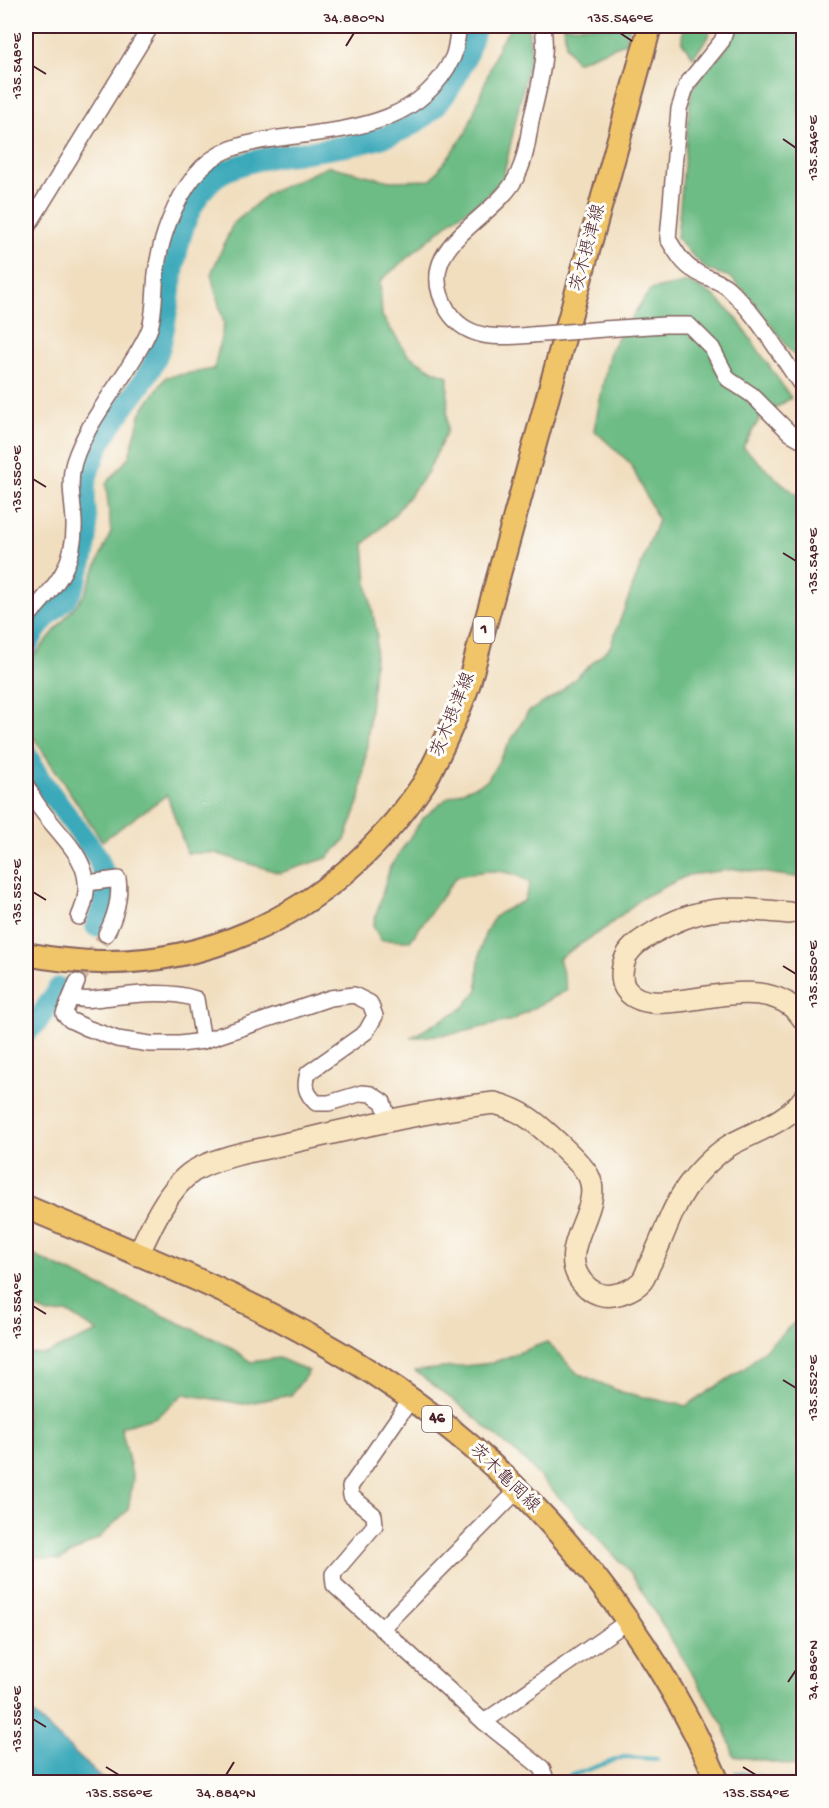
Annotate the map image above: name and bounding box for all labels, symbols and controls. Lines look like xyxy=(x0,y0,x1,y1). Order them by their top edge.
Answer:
text: 34.880°N xyxy=(322,10,385,28)
text: 135.546°E xyxy=(586,10,653,28)
text: 135.548°E xyxy=(9,32,27,100)
text: 135.546°E xyxy=(805,115,823,182)
street label: 茨木摂津線 xyxy=(566,202,611,294)
text: 135.550°E xyxy=(9,445,27,513)
text: 135.548°E xyxy=(805,527,823,595)
road number: 1 xyxy=(474,617,494,643)
street label: 茨木摂津線 xyxy=(426,669,481,761)
text: 135.552°E xyxy=(9,859,27,926)
text: 135.550°E xyxy=(805,940,823,1008)
text: 135.554°E xyxy=(9,1273,27,1340)
text: 135.552°E xyxy=(805,1355,823,1422)
road number: 46 xyxy=(422,1406,452,1432)
street label: 茨木亀岡線 xyxy=(464,1439,544,1518)
text: 34.886°N xyxy=(805,1640,823,1701)
text: 135.556°E xyxy=(9,1685,27,1753)
text: 135.556°E xyxy=(85,1785,153,1803)
text: 34.884°N xyxy=(195,1785,256,1803)
text: 135.554°E xyxy=(722,1785,789,1803)

